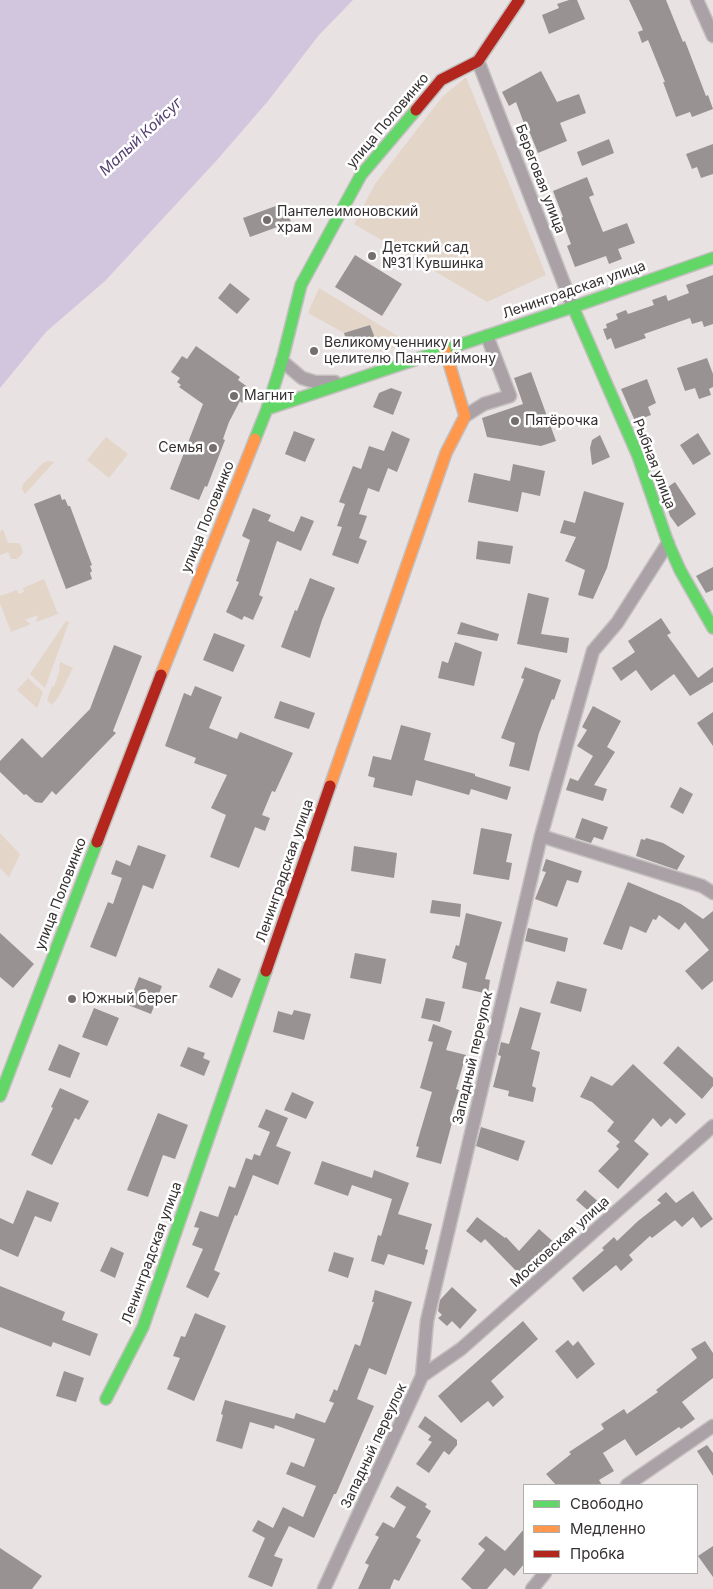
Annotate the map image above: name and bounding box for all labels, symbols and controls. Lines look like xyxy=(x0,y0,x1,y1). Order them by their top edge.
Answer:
street label: улица Половинко xyxy=(343,70,433,172)
water label: Малый Койсуг xyxy=(96,94,186,180)
street label: Береговая улица xyxy=(511,122,569,236)
place label: Пантелеимоновский храм xyxy=(277,204,418,236)
marker: Пантелеимоновский храм xyxy=(261,214,273,226)
place label: Детский сад №31 Кувшинка xyxy=(382,240,484,272)
marker: Детский сад №31 Кувшинка xyxy=(366,250,378,262)
street label: Ленинградская улица xyxy=(500,258,648,322)
place label: Великомученнику и целителю Пантелиймону xyxy=(324,335,496,368)
marker: Великомученнику и целителю Пантелиймону xyxy=(308,345,320,357)
place label: Магнит xyxy=(244,388,294,404)
marker: Магнит xyxy=(228,390,240,402)
place label: Пятёрочка xyxy=(525,413,598,429)
marker: Пятёрочка xyxy=(509,415,521,427)
street label: Рыбная улица xyxy=(629,417,679,511)
place label: Семья xyxy=(158,440,203,456)
marker: Семья xyxy=(207,442,219,454)
street label: улица Половинко xyxy=(178,459,238,575)
street label: Ленинградская улица xyxy=(253,797,317,945)
street label: улица Половинко xyxy=(32,835,90,953)
street label: Западный переулок xyxy=(449,990,497,1126)
place label: Южный берег xyxy=(82,991,178,1007)
marker: Южный берег xyxy=(66,993,78,1005)
street label: Ленинградская улица xyxy=(118,1180,186,1326)
street label: Московская улица xyxy=(507,1193,613,1291)
street label: Западный переулок xyxy=(338,1381,410,1511)
legend xyxy=(523,1484,698,1574)
text: Свободно xyxy=(570,1494,644,1513)
text: Медленно xyxy=(570,1519,646,1538)
text: Пробка xyxy=(570,1544,625,1563)

